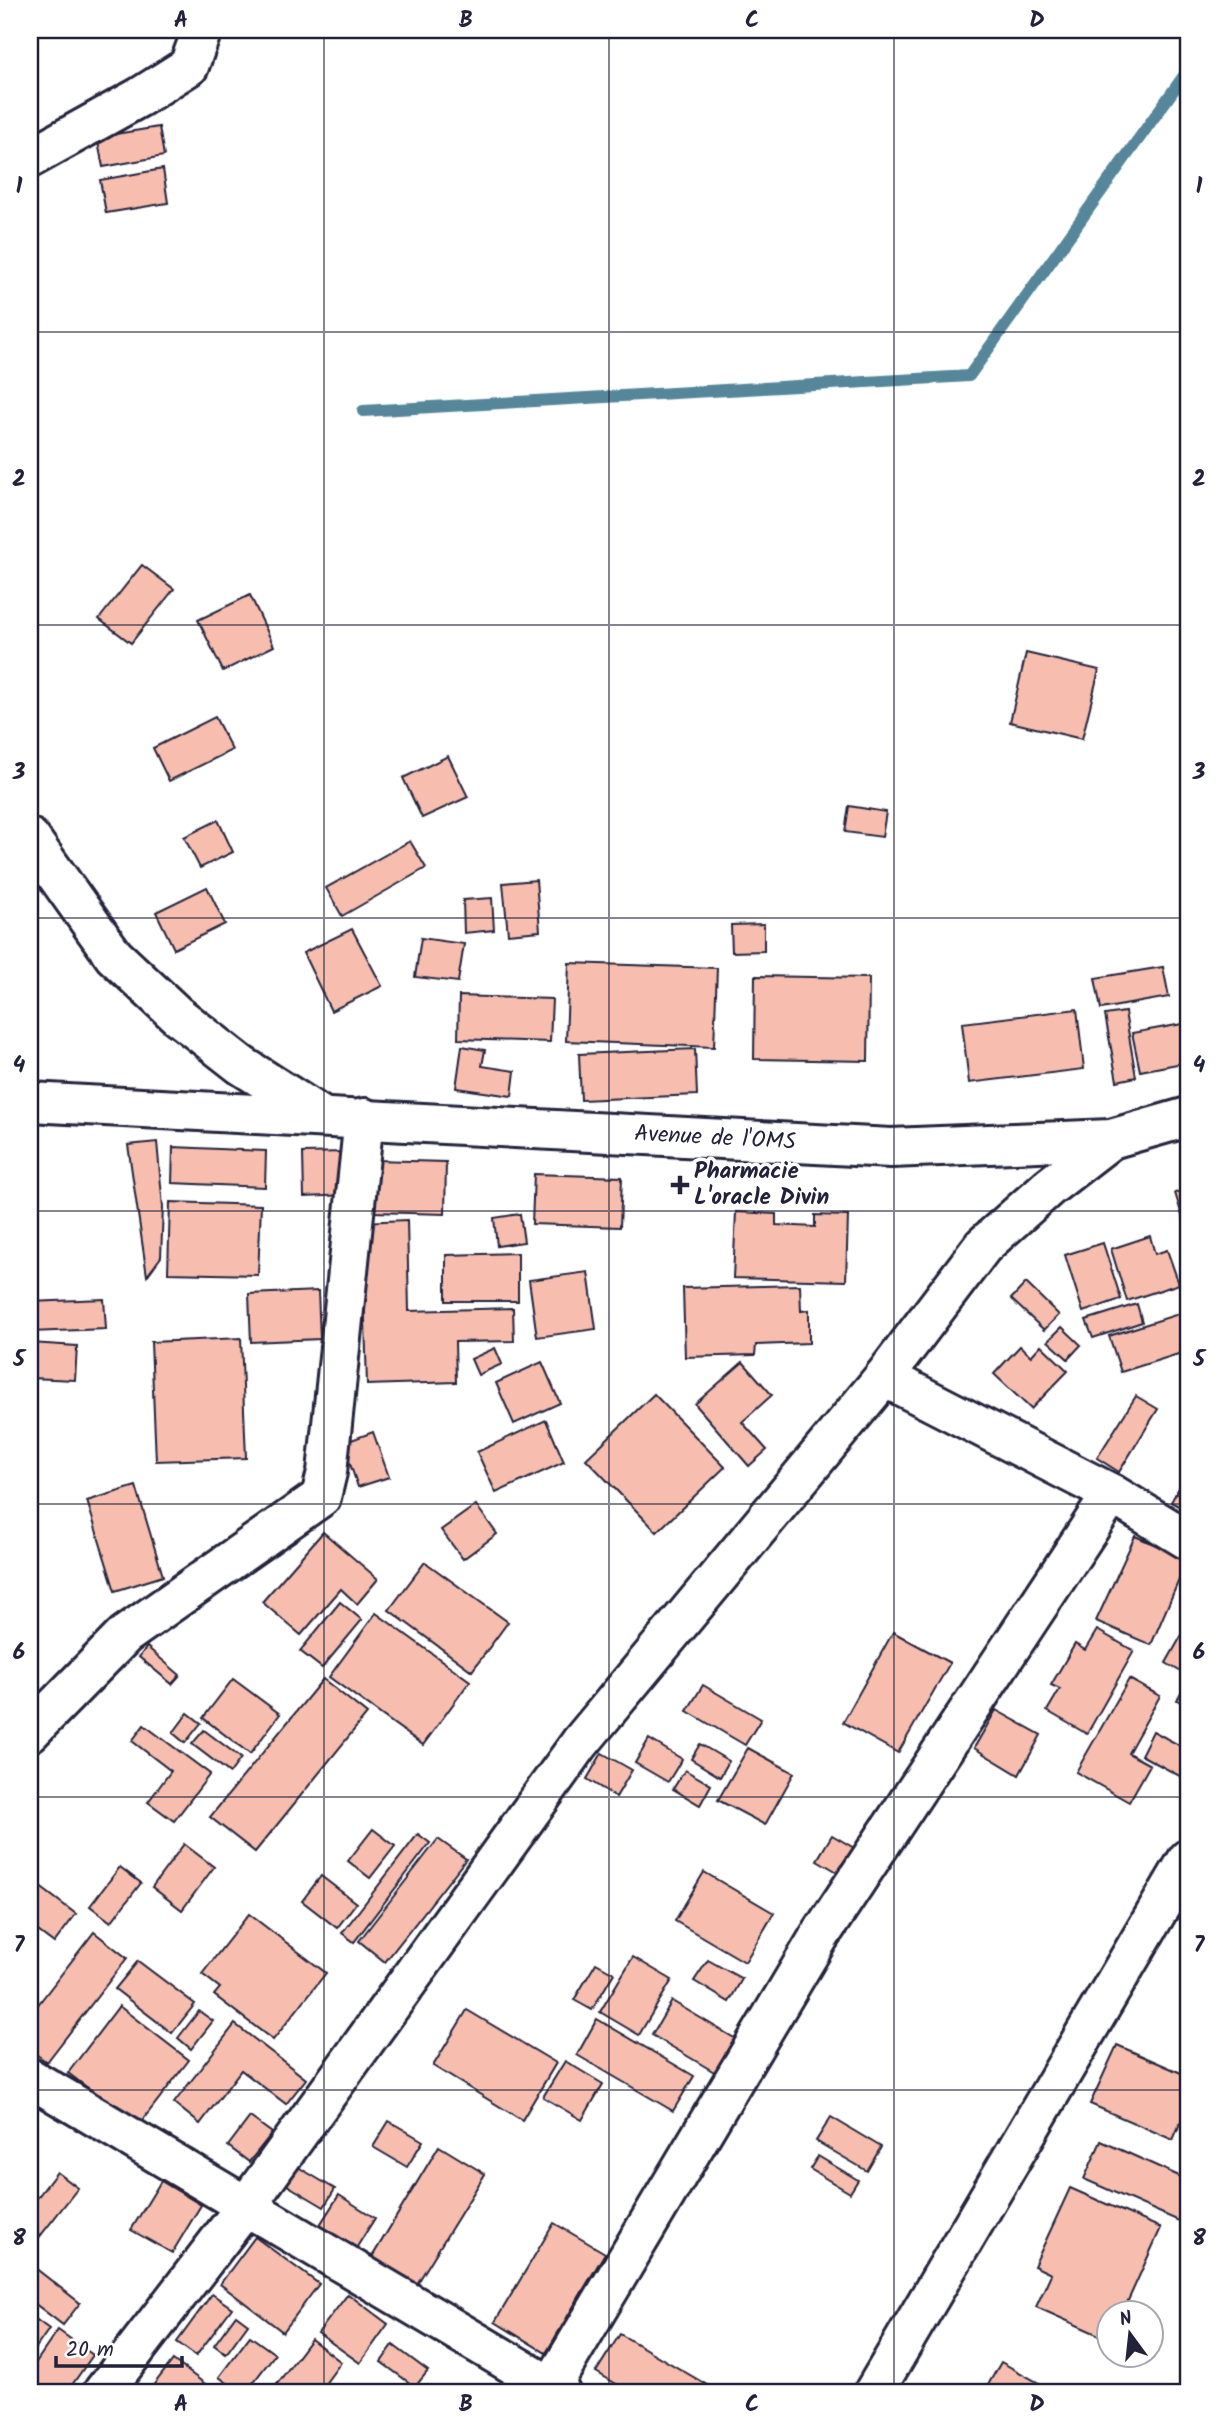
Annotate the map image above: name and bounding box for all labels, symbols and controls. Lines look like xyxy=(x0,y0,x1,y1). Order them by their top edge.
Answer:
text: A xyxy=(174,3,188,39)
text: B xyxy=(459,3,473,39)
text: C xyxy=(745,3,759,39)
text: D xyxy=(1029,3,1045,39)
text: 1 xyxy=(16,169,23,205)
text: 1 xyxy=(1196,169,1203,205)
text: 2 xyxy=(12,462,26,498)
text: 2 xyxy=(1192,462,1206,498)
text: 3 xyxy=(12,755,26,791)
text: 3 xyxy=(1192,755,1206,791)
text: 4 xyxy=(13,1048,26,1084)
text: 4 xyxy=(1193,1048,1206,1084)
street label: Avenue de l'OMS xyxy=(633,1116,797,1161)
place label: Pharmacie L'oracle Divin xyxy=(694,1154,830,1216)
marker: Pharmacie L'oracle Divin xyxy=(672,1177,688,1193)
text: 5 xyxy=(12,1342,27,1378)
text: 5 xyxy=(1192,1342,1207,1378)
text: 6 xyxy=(13,1635,25,1671)
text: 6 xyxy=(1193,1635,1205,1671)
text: 7 xyxy=(14,1928,26,1964)
text: 7 xyxy=(1194,1928,1206,1964)
text: 8 xyxy=(12,2221,26,2257)
text: 8 xyxy=(1192,2221,1206,2257)
north arrow xyxy=(1096,2300,1166,2370)
text: N xyxy=(1116,2303,1136,2336)
scale bar xyxy=(56,2324,182,2368)
text: 20 m xyxy=(66,2334,114,2367)
text: A xyxy=(174,2387,188,2422)
text: B xyxy=(459,2387,473,2422)
text: C xyxy=(745,2387,759,2422)
text: D xyxy=(1029,2387,1045,2422)

